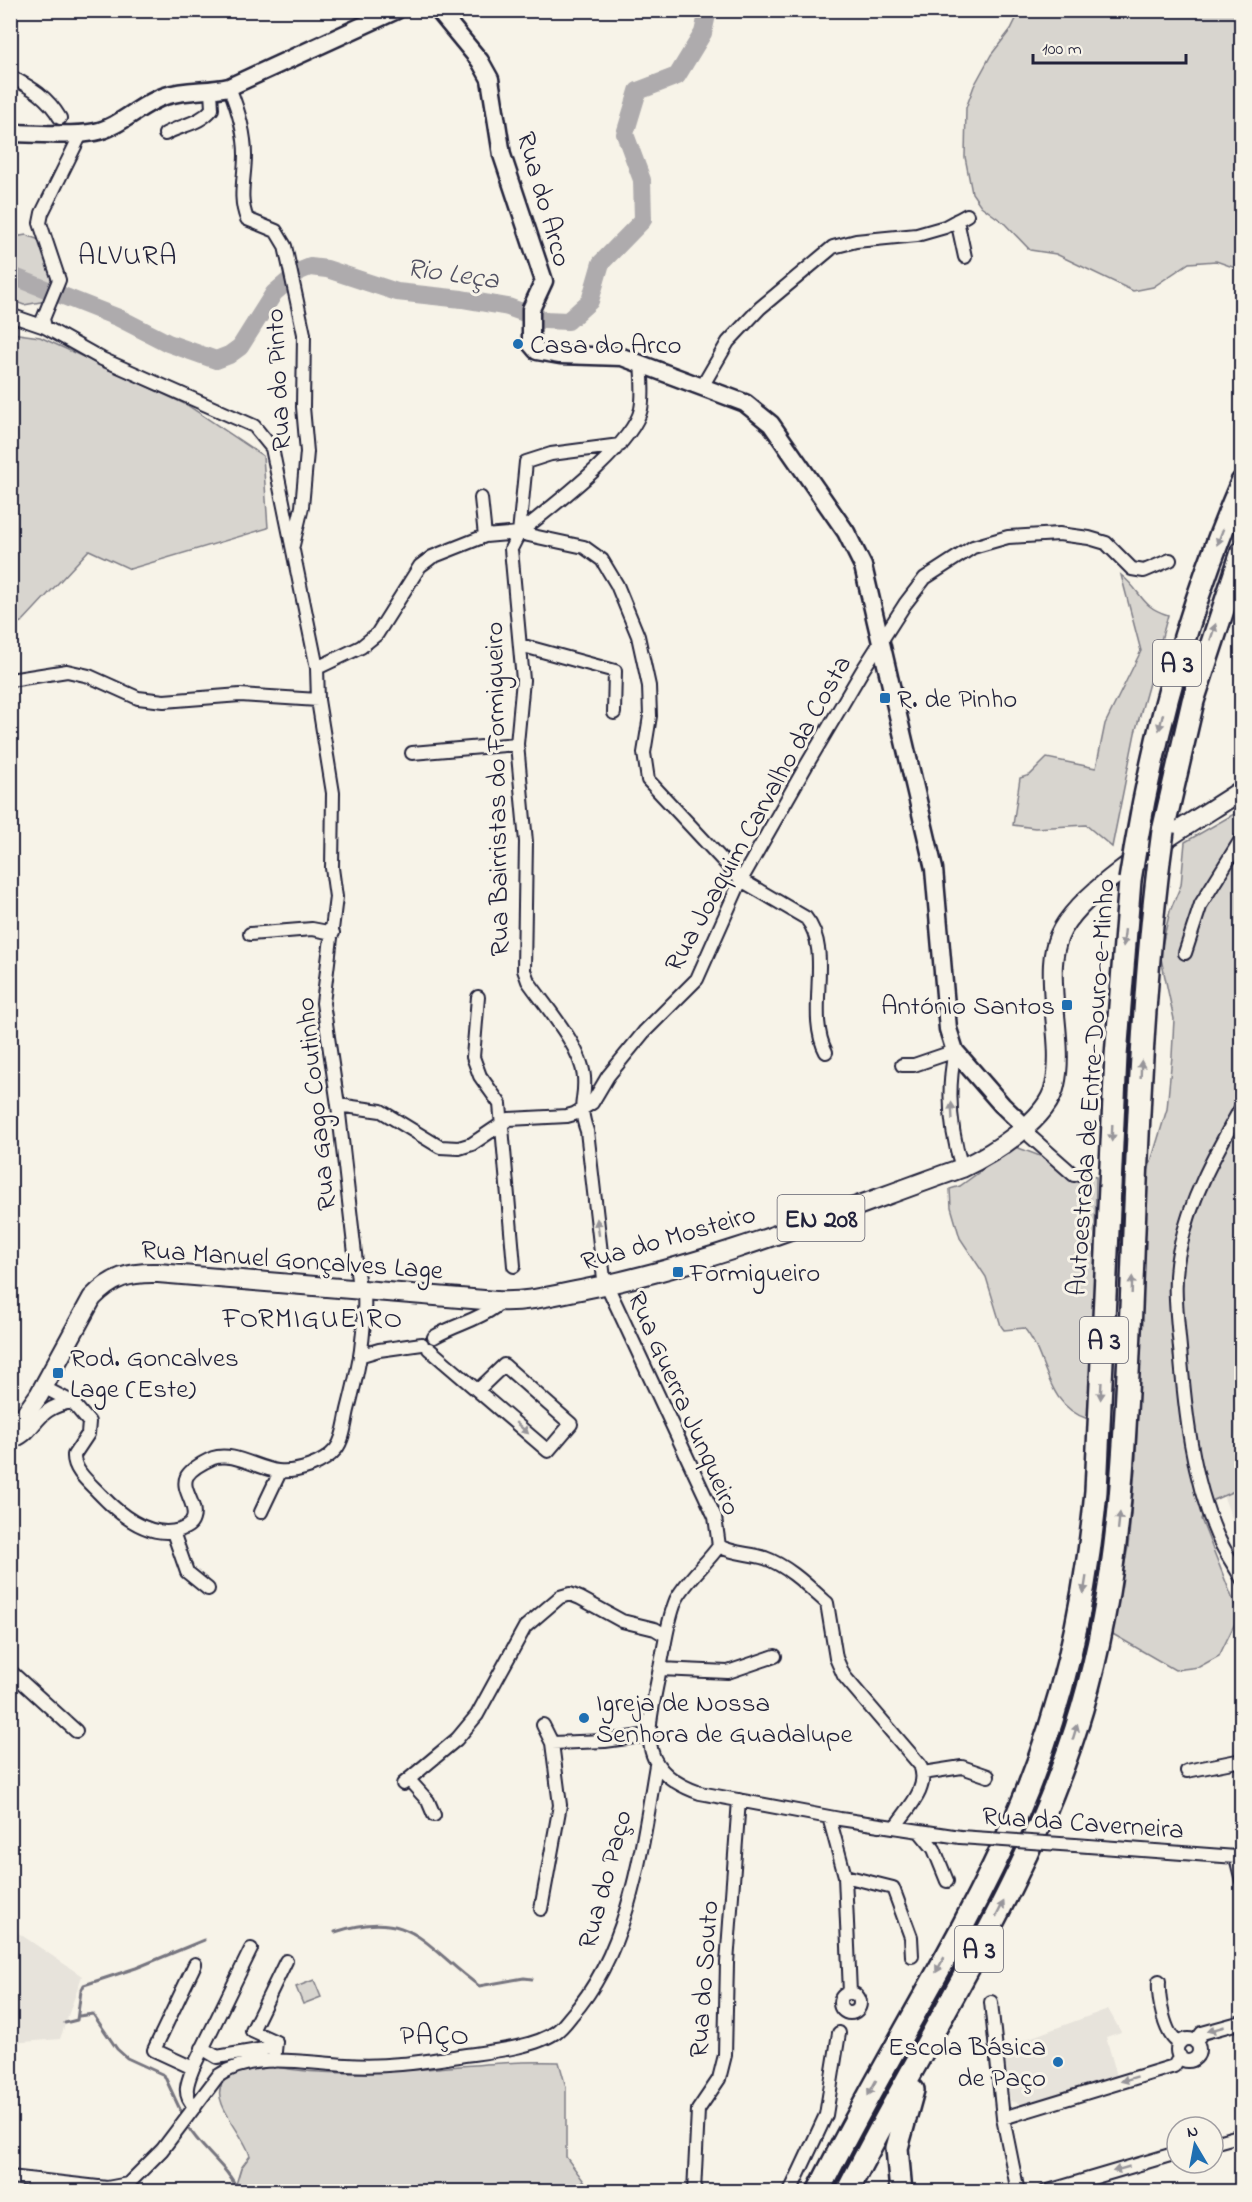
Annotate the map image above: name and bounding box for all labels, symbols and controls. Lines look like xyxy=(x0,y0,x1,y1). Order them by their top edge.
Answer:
scale bar xyxy=(1033,27,1186,65)
text: 100 m xyxy=(1042,37,1082,63)
street label: Rua do Arco xyxy=(505,128,580,272)
district label: ALVURA xyxy=(78,237,178,278)
water label: Rio Leça xyxy=(404,249,502,302)
street label: Rua do Pinto xyxy=(256,308,303,452)
place label: Casa do Arco xyxy=(530,327,681,366)
marker: Casa do Arco xyxy=(511,337,525,351)
one-way arrow xyxy=(1214,528,1224,546)
street label: Rua Bairristas do Formigueiro xyxy=(476,621,521,957)
one-way arrow xyxy=(1209,623,1219,641)
road number: A 3 xyxy=(1153,640,1201,686)
street label: Rua Joaquim Carvalho da Costa xyxy=(656,649,863,979)
place label: R. de Pinho xyxy=(897,681,1017,720)
marker: R. de Pinho xyxy=(878,691,892,705)
one-way arrow xyxy=(1156,713,1166,732)
street label: Autoestrada de Entre-Douro-e-Minho xyxy=(1058,877,1127,1297)
one-way arrow xyxy=(1119,929,1129,948)
place label: António Santos xyxy=(881,988,1055,1027)
street label: Rua Gago Coutinho xyxy=(287,995,348,1212)
marker: António Santos xyxy=(1060,998,1074,1012)
one-way arrow xyxy=(1137,1059,1146,1078)
one-way arrow xyxy=(947,1101,956,1120)
one-way arrow xyxy=(1108,1124,1117,1143)
road number: EN 208 xyxy=(778,1195,864,1241)
street label: Rua do Mosteiro xyxy=(577,1196,761,1283)
one-way arrow xyxy=(593,1218,603,1237)
street label: Rua Manuel Gonçalves Lage xyxy=(139,1231,445,1292)
place label: Formigueiro xyxy=(689,1255,820,1294)
marker: Formigueiro xyxy=(671,1265,685,1279)
one-way arrow xyxy=(1127,1275,1137,1294)
street label: Rua Guerra Junqueiro xyxy=(616,1286,750,1522)
district label: FORMIGUEIRO xyxy=(221,1300,404,1341)
road number: A 3 xyxy=(1080,1317,1128,1363)
place label: Rod. Goncalves Lage (Este) xyxy=(70,1340,239,1410)
marker: Rod. Goncalves Lage (Este) xyxy=(51,1366,65,1380)
one-way arrow xyxy=(1097,1381,1106,1400)
one-way arrow xyxy=(514,1421,529,1434)
one-way arrow xyxy=(1114,1512,1124,1531)
one-way arrow xyxy=(1080,1576,1089,1595)
place label: Igreja de Nossa Senhora de Guadalupe xyxy=(596,1685,854,1755)
marker: Igreja de Nossa Senhora de Guadalupe xyxy=(577,1711,591,1725)
one-way arrow xyxy=(1071,1723,1080,1741)
street label: Rua da Caverneira xyxy=(980,1798,1185,1851)
street label: Rua do Paço xyxy=(569,1806,644,1953)
street label: Rua do Souto xyxy=(681,1899,730,2059)
one-way arrow xyxy=(995,1900,1005,1917)
road number: A 3 xyxy=(955,1926,1003,1972)
one-way arrow xyxy=(935,1957,945,1974)
district label: PAÇO xyxy=(400,2017,470,2058)
one-way arrow xyxy=(1207,2025,1225,2034)
place label: Escola Básica de Paço xyxy=(888,2029,1046,2099)
marker: Escola Básica de Paço xyxy=(1051,2055,1065,2069)
one-way arrow xyxy=(1120,2075,1138,2085)
one-way arrow xyxy=(867,2080,876,2097)
north arrow xyxy=(1165,2115,1225,2175)
text: N xyxy=(1185,2119,1200,2145)
one-way arrow xyxy=(1112,2165,1130,2174)

